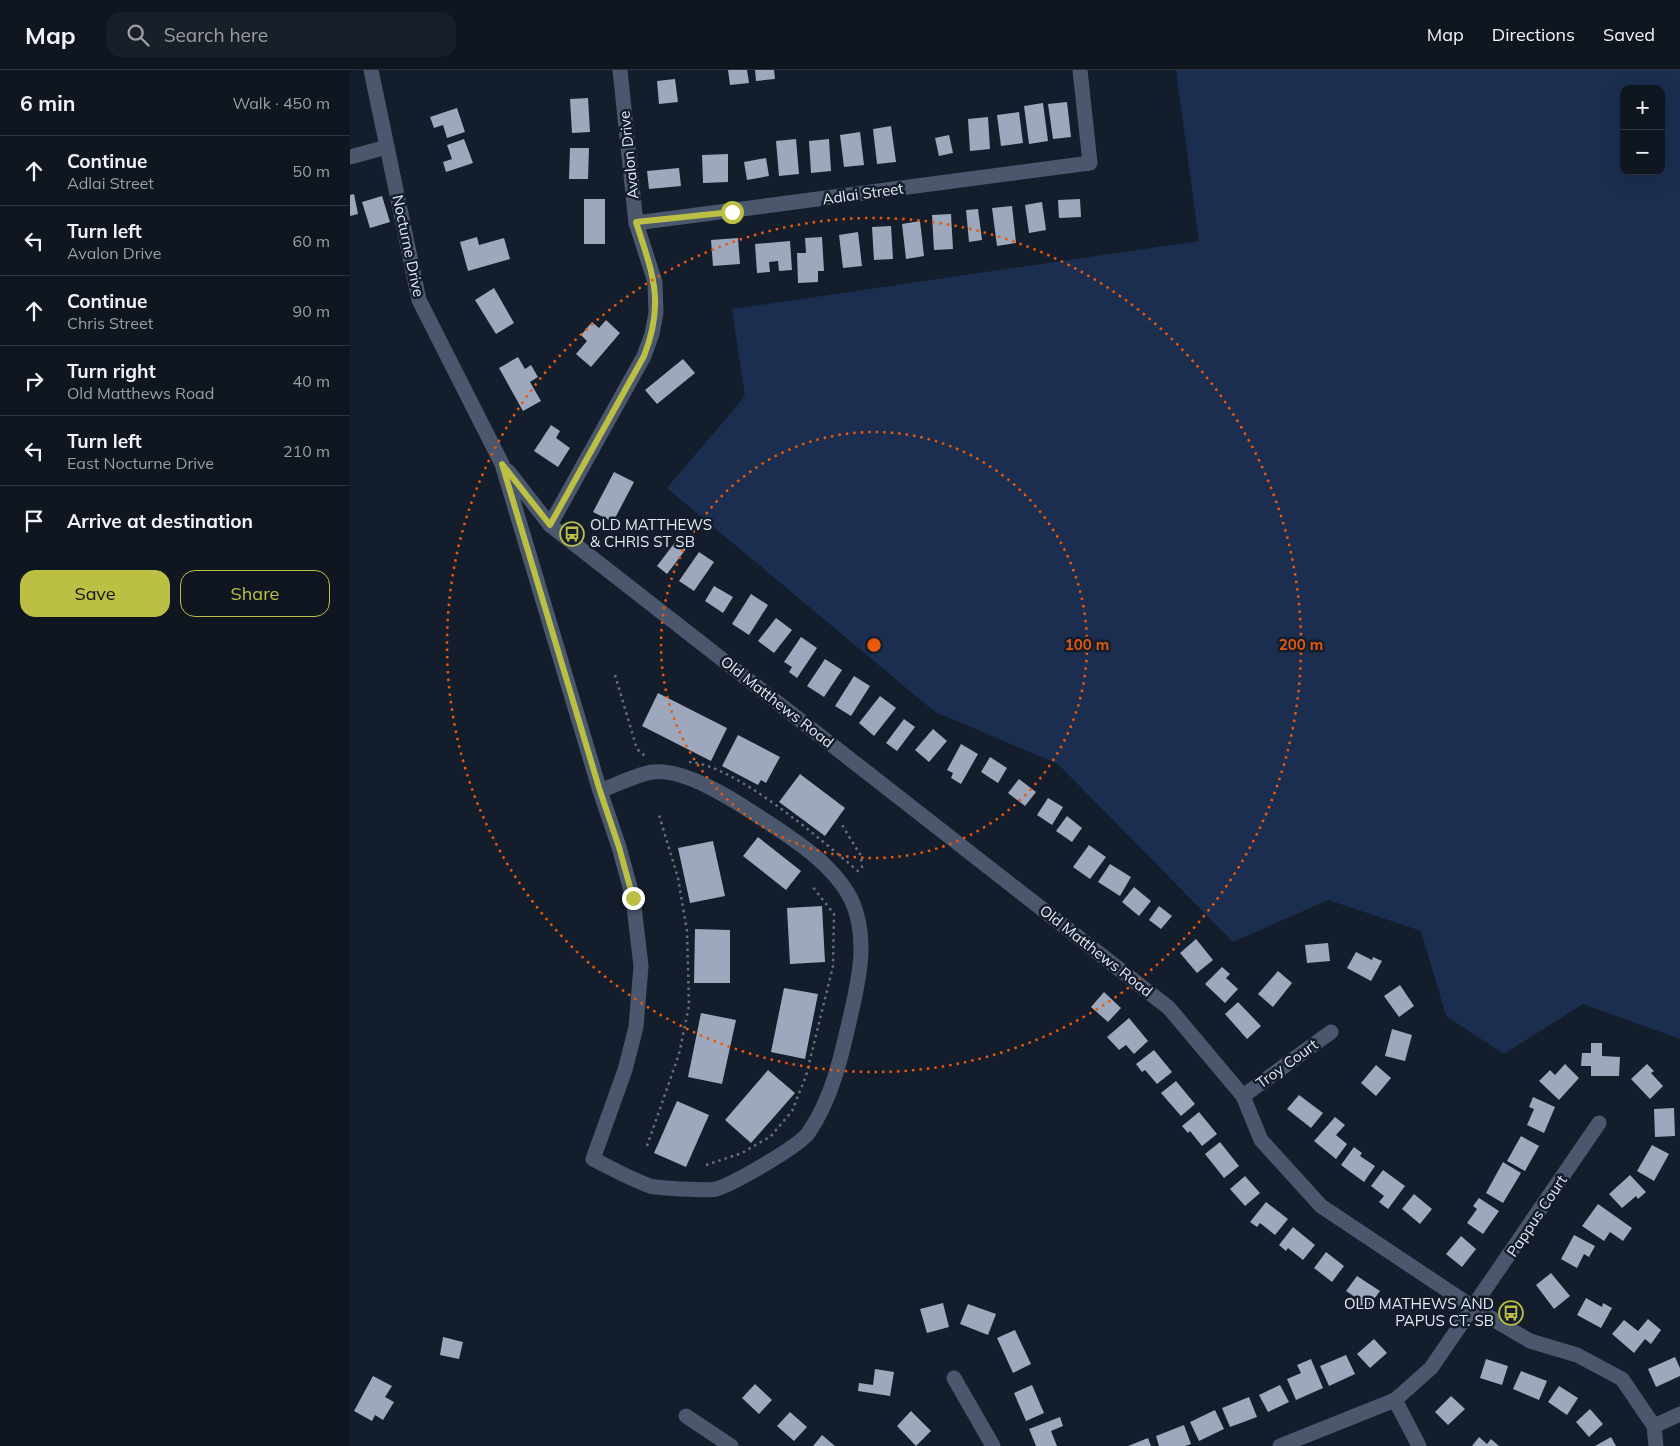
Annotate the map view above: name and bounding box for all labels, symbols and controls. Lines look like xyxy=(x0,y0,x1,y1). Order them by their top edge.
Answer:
search box xyxy=(106,12,456,57)
text: Map xyxy=(25,20,76,50)
icon: search xyxy=(124,21,152,49)
text: Search here xyxy=(164,23,268,47)
text: Map xyxy=(1427,23,1464,46)
text: Directions xyxy=(1492,23,1575,46)
text: Saved xyxy=(1603,23,1655,46)
map controls xyxy=(1620,85,1665,175)
button: + xyxy=(1620,85,1665,130)
text: 6 min xyxy=(20,90,75,116)
text: Walk · 450 m xyxy=(232,93,330,113)
street label: Avalon Drive xyxy=(614,110,643,200)
button: − xyxy=(1620,130,1665,175)
text: Continue xyxy=(67,149,147,173)
icon: ahead xyxy=(20,157,48,185)
text: 50 m xyxy=(293,161,330,181)
text: Adlai Street xyxy=(67,173,154,193)
street label: Adlai Street xyxy=(821,178,905,209)
street label: Nocturne Drive xyxy=(388,193,429,299)
route start xyxy=(721,201,744,224)
text: Turn left xyxy=(67,219,142,243)
icon: left xyxy=(20,227,48,255)
text: 60 m xyxy=(293,231,330,251)
text: Avalon Drive xyxy=(67,243,161,263)
text: Continue xyxy=(67,289,147,313)
icon: ahead xyxy=(20,297,48,325)
text: 90 m xyxy=(293,301,330,321)
text: Chris Street xyxy=(67,313,153,333)
text: Turn right xyxy=(67,359,156,383)
icon: right xyxy=(20,367,48,395)
text: 40 m xyxy=(293,371,330,391)
text: Old Matthews Road xyxy=(67,383,214,403)
text: Turn left xyxy=(67,429,142,453)
icon: left xyxy=(20,437,48,465)
text: 210 m xyxy=(283,441,330,461)
text: East Nocturne Drive xyxy=(67,453,214,473)
icon: arrive xyxy=(20,507,48,535)
text: Arrive at destination xyxy=(67,509,253,533)
place label: OLD MATTHEWS & CHRIS ST SB xyxy=(590,515,712,551)
bus stop icon: OLD MATTHEWS & CHRIS ST SB xyxy=(559,521,585,547)
button: Save xyxy=(20,570,170,617)
button: Share xyxy=(180,570,330,617)
text: 100 m xyxy=(1065,635,1109,654)
text: 200 m xyxy=(1279,635,1323,654)
centre of rings xyxy=(865,636,883,654)
street label: Old Matthews Road xyxy=(717,652,838,752)
route end xyxy=(622,887,645,910)
street label: Old Matthews Road xyxy=(1036,901,1157,1001)
street label: Troy Court xyxy=(1252,1035,1321,1092)
street label: Pappus Court xyxy=(1502,1171,1571,1260)
place label: OLD MATHEWS AND PAPUS CT. SB xyxy=(1344,1294,1494,1330)
bus stop icon: OLD MATHEWS AND PAPUS CT. SB xyxy=(1498,1300,1524,1326)

